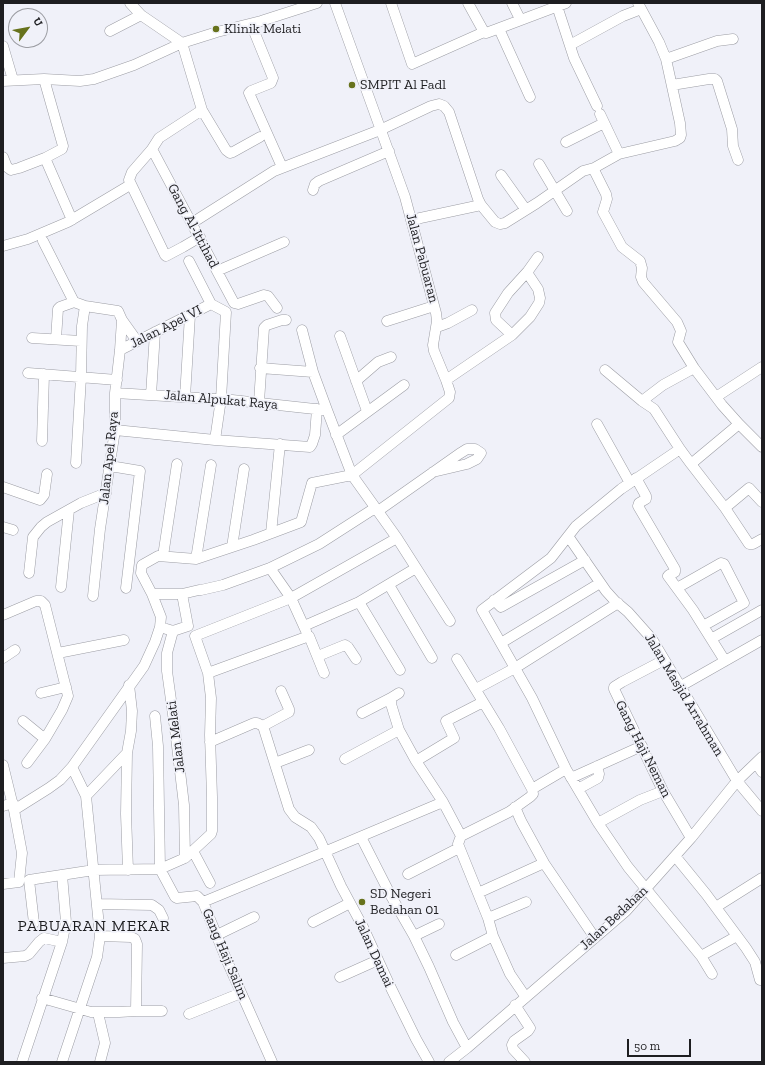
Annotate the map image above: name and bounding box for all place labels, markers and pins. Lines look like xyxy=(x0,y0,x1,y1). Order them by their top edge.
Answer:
place label: Klinik Melati xyxy=(224,21,301,37)
marker: Klinik Melati xyxy=(211,24,221,34)
place label: SMPIT Al Fadl xyxy=(360,77,446,93)
marker: SMPIT Al Fadl xyxy=(347,80,357,90)
place label: SD Negeri Bedahan 01 xyxy=(370,886,439,918)
marker: SD Negeri Bedahan 01 xyxy=(357,897,367,907)

